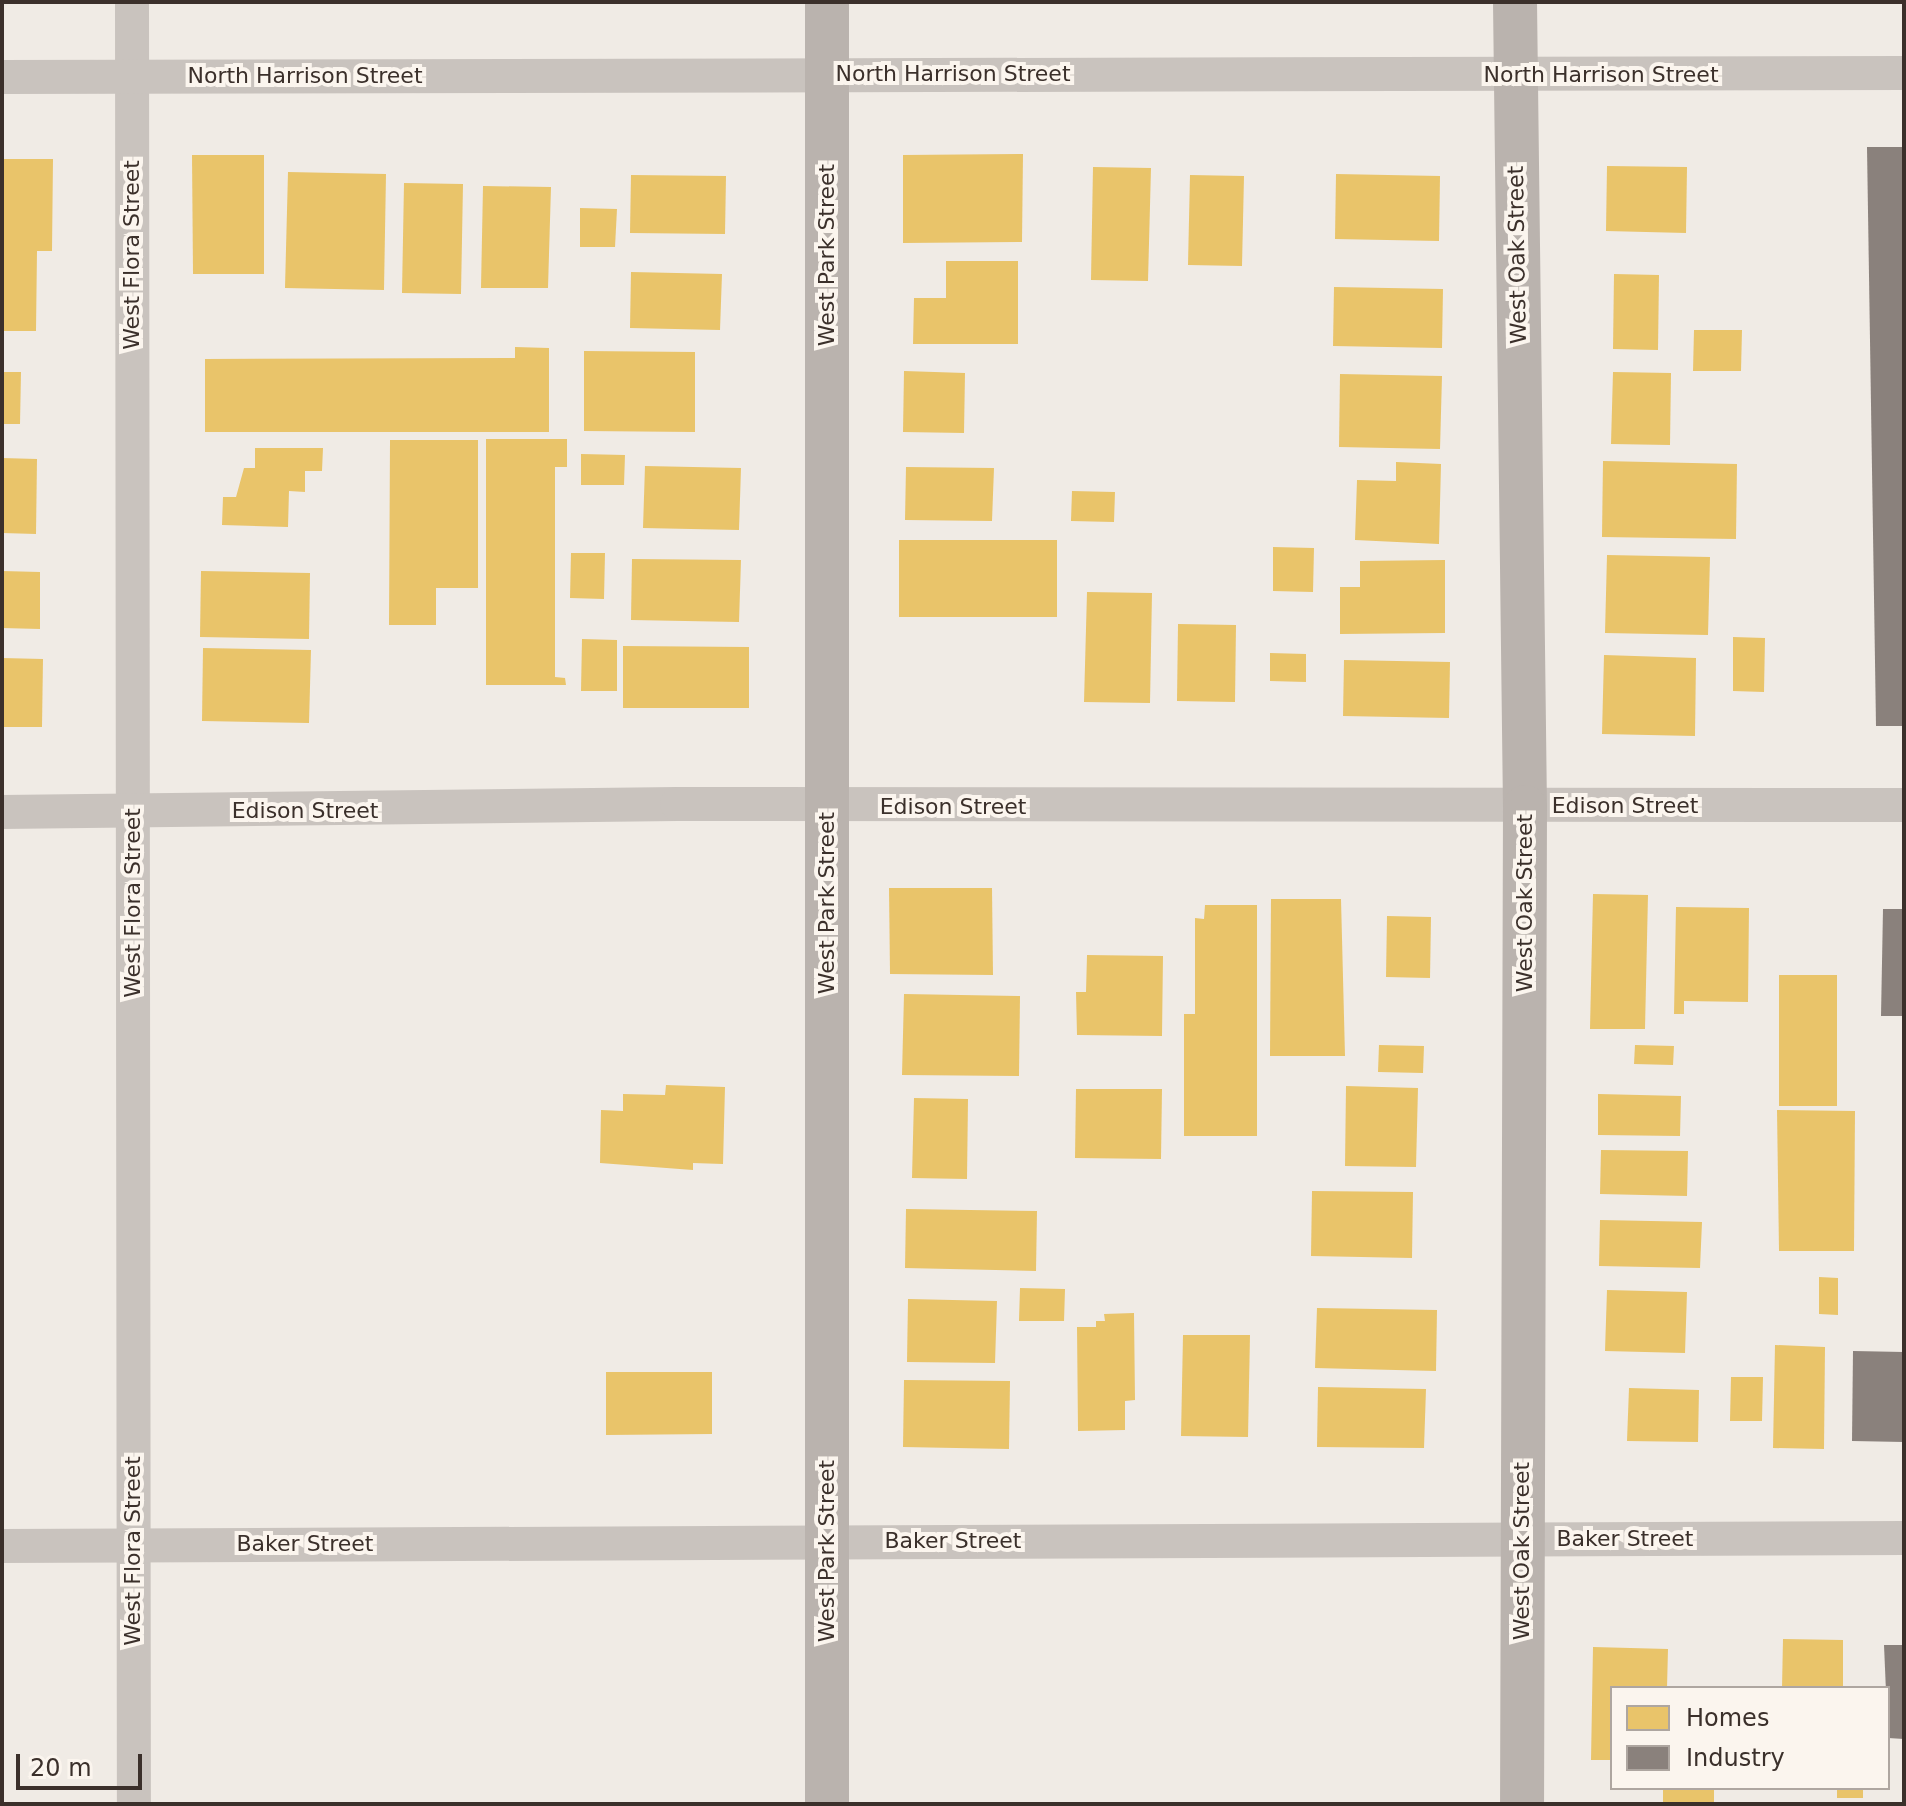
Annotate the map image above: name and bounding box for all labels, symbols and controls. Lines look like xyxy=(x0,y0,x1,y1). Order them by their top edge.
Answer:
street label: North Harrison Street xyxy=(835,61,1071,87)
street label: North Harrison Street xyxy=(1483,62,1719,88)
street label: North Harrison Street xyxy=(187,63,423,89)
street label: West Flora Street xyxy=(119,160,145,350)
street label: West Park Street xyxy=(814,164,840,346)
street label: West Oak Street xyxy=(1502,166,1532,344)
street label: Edison Street xyxy=(1552,793,1698,819)
street label: Edison Street xyxy=(880,794,1026,820)
street label: Edison Street xyxy=(232,798,378,824)
street label: West Flora Street xyxy=(120,808,146,998)
street label: West Park Street xyxy=(814,812,840,994)
street label: West Oak Street xyxy=(1512,814,1538,992)
street label: West Flora Street xyxy=(120,1456,146,1646)
street label: West Park Street xyxy=(814,1460,840,1642)
street label: West Oak Street xyxy=(1509,1462,1535,1640)
street label: Baker Street xyxy=(1557,1526,1693,1552)
street label: Baker Street xyxy=(885,1528,1021,1554)
street label: Baker Street xyxy=(237,1531,373,1557)
legend xyxy=(1610,1686,1890,1790)
text: Homes xyxy=(1686,1704,1769,1732)
scale bar xyxy=(20,1738,146,1788)
text: Industry xyxy=(1686,1744,1785,1772)
text: 20 m xyxy=(30,1754,92,1782)

